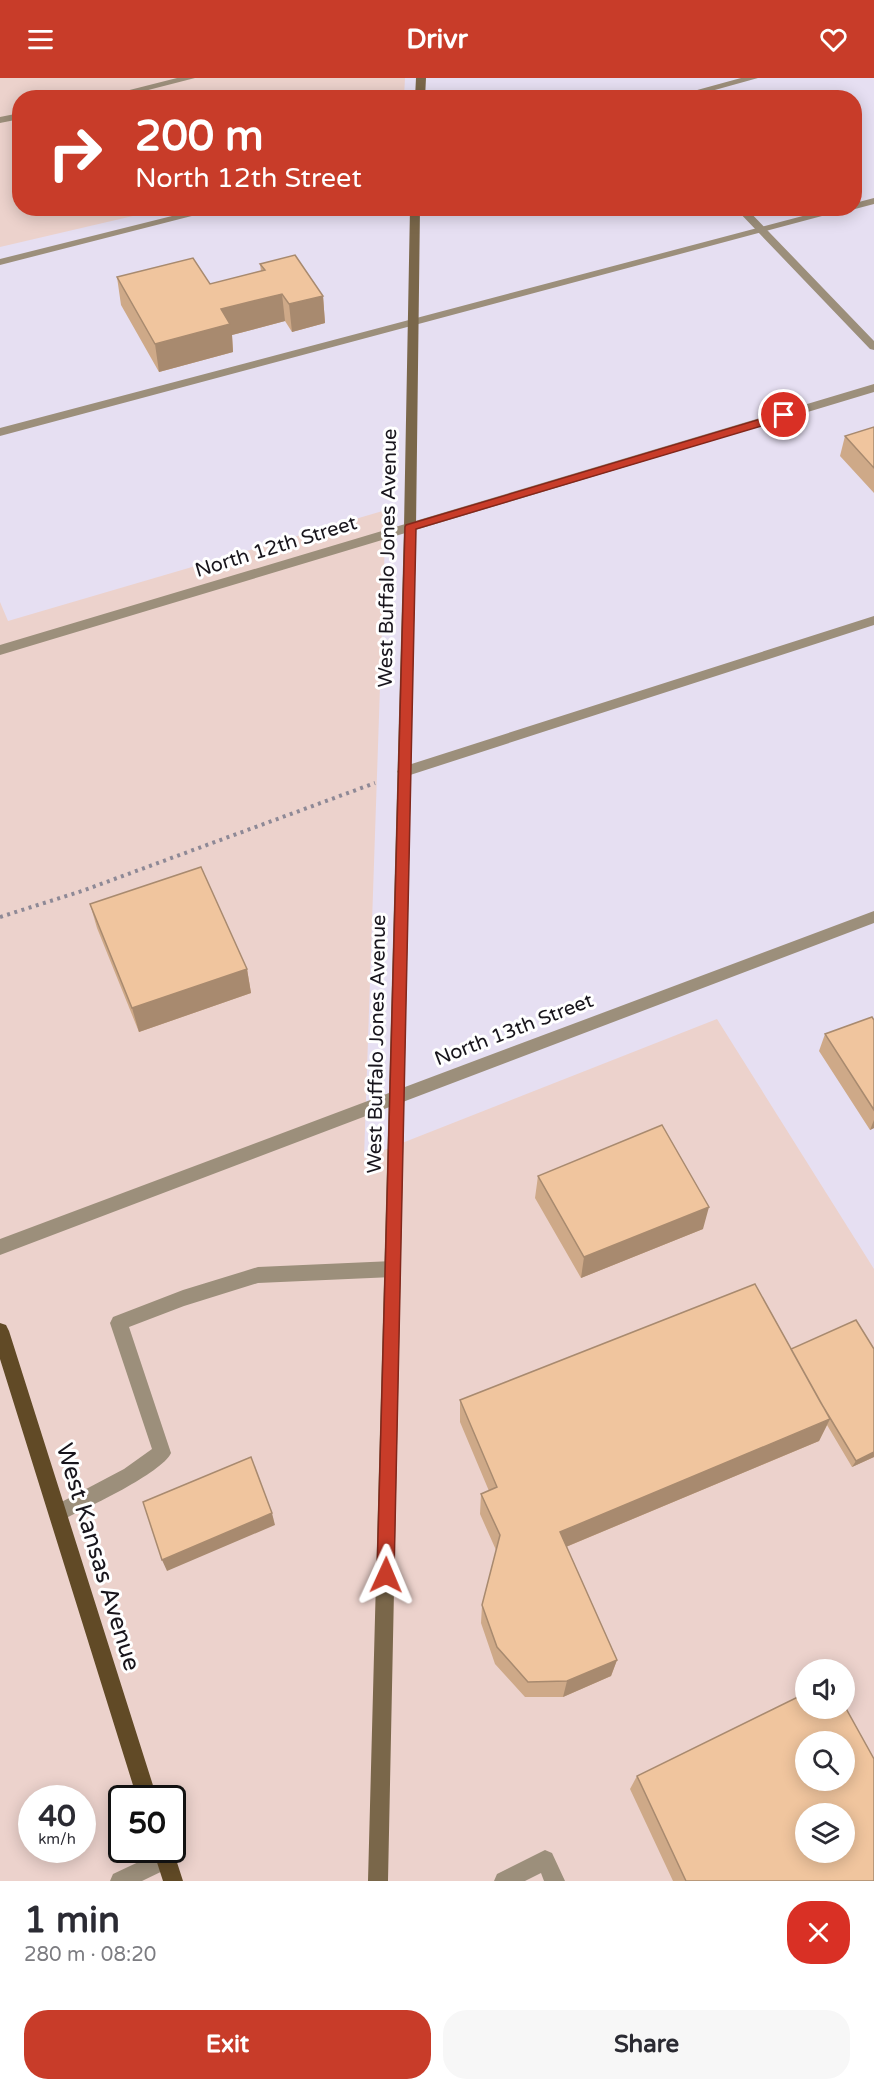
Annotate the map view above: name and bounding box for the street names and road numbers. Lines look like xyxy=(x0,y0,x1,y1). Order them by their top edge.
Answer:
street label: West Buffalo Jones Avenue xyxy=(374,428,402,688)
street label: North 12th Street xyxy=(192,511,360,583)
street label: West Buffalo Jones Avenue xyxy=(363,914,391,1174)
street label: North 13th Street xyxy=(431,989,597,1071)
street label: West Kansas Avenue xyxy=(50,1440,146,1674)

